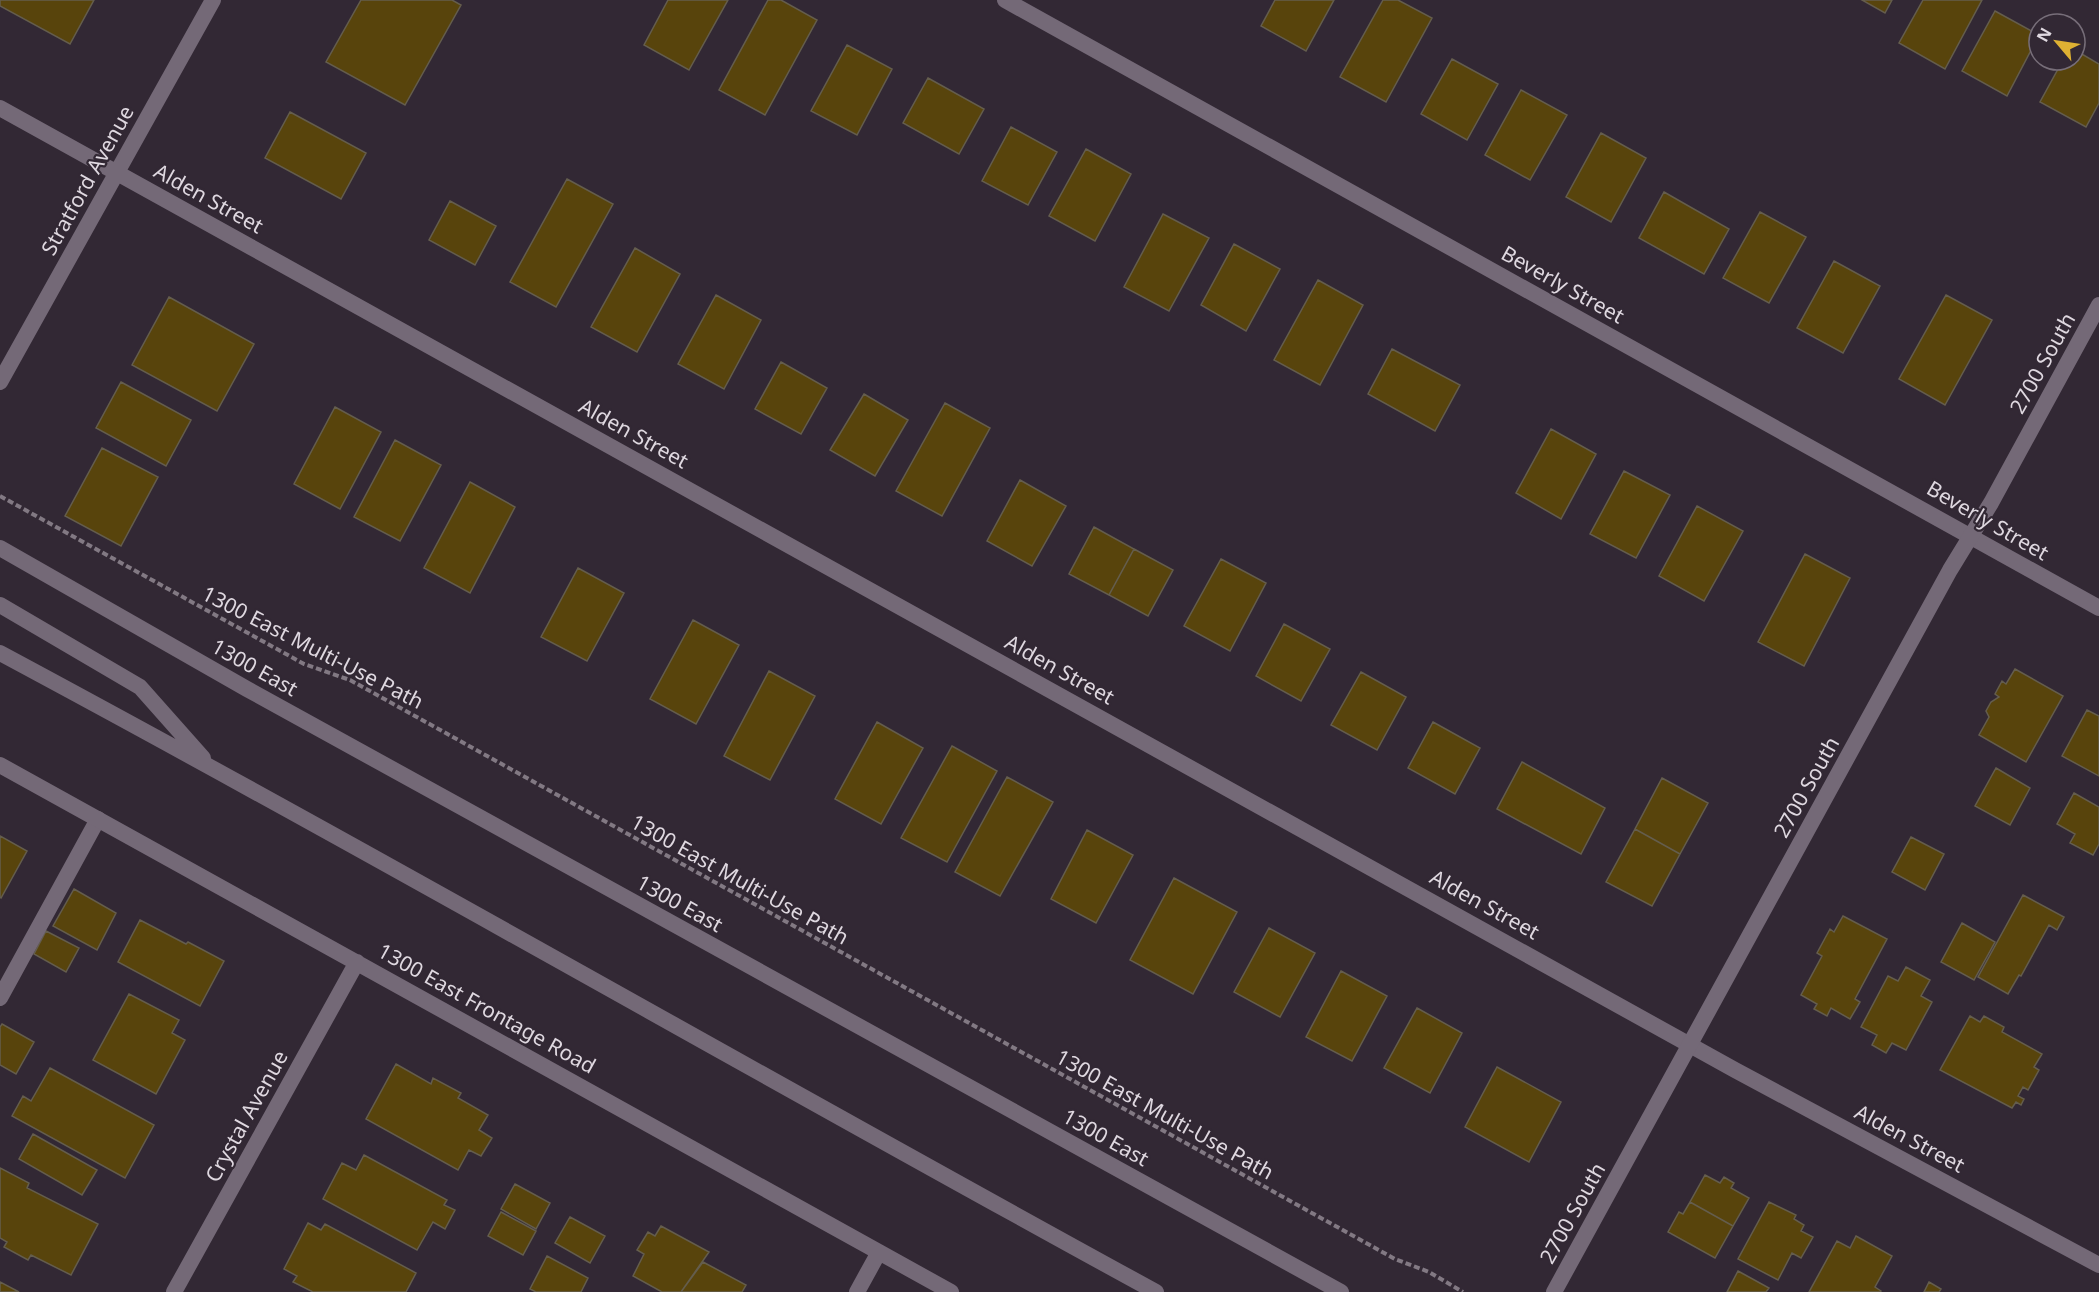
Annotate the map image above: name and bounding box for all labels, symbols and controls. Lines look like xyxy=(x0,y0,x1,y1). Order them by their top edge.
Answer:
north arrow xyxy=(2027,12,2087,72)
text: N xyxy=(2031,24,2057,46)
street label: Stratford Avenue xyxy=(34,100,140,260)
street label: Alden Street xyxy=(149,157,269,240)
street label: Beverly Street xyxy=(1497,239,1630,330)
street label: 2700 South xyxy=(2003,308,2081,418)
street label: Alden Street xyxy=(574,392,694,475)
street label: Beverly Street xyxy=(1922,474,2054,566)
street label: 1300 East Multi-Use Path xyxy=(198,580,428,714)
street label: Alden Street xyxy=(1000,628,1120,711)
street label: 1300 East xyxy=(208,633,302,701)
street label: 2700 South xyxy=(1767,732,1845,842)
street label: 1300 East Multi-Use Path xyxy=(627,809,853,949)
street label: Alden Street xyxy=(1425,863,1545,946)
street label: 1300 East xyxy=(633,869,727,937)
street label: 1300 East Frontage Road xyxy=(373,936,601,1080)
street label: 1300 East Multi-Use Path xyxy=(1052,1044,1278,1184)
street label: Crystal Avenue xyxy=(198,1045,294,1187)
street label: Alden Street xyxy=(1850,1097,1970,1179)
street label: 1300 East xyxy=(1059,1103,1153,1171)
street label: 2700 South xyxy=(1533,1158,1611,1268)

